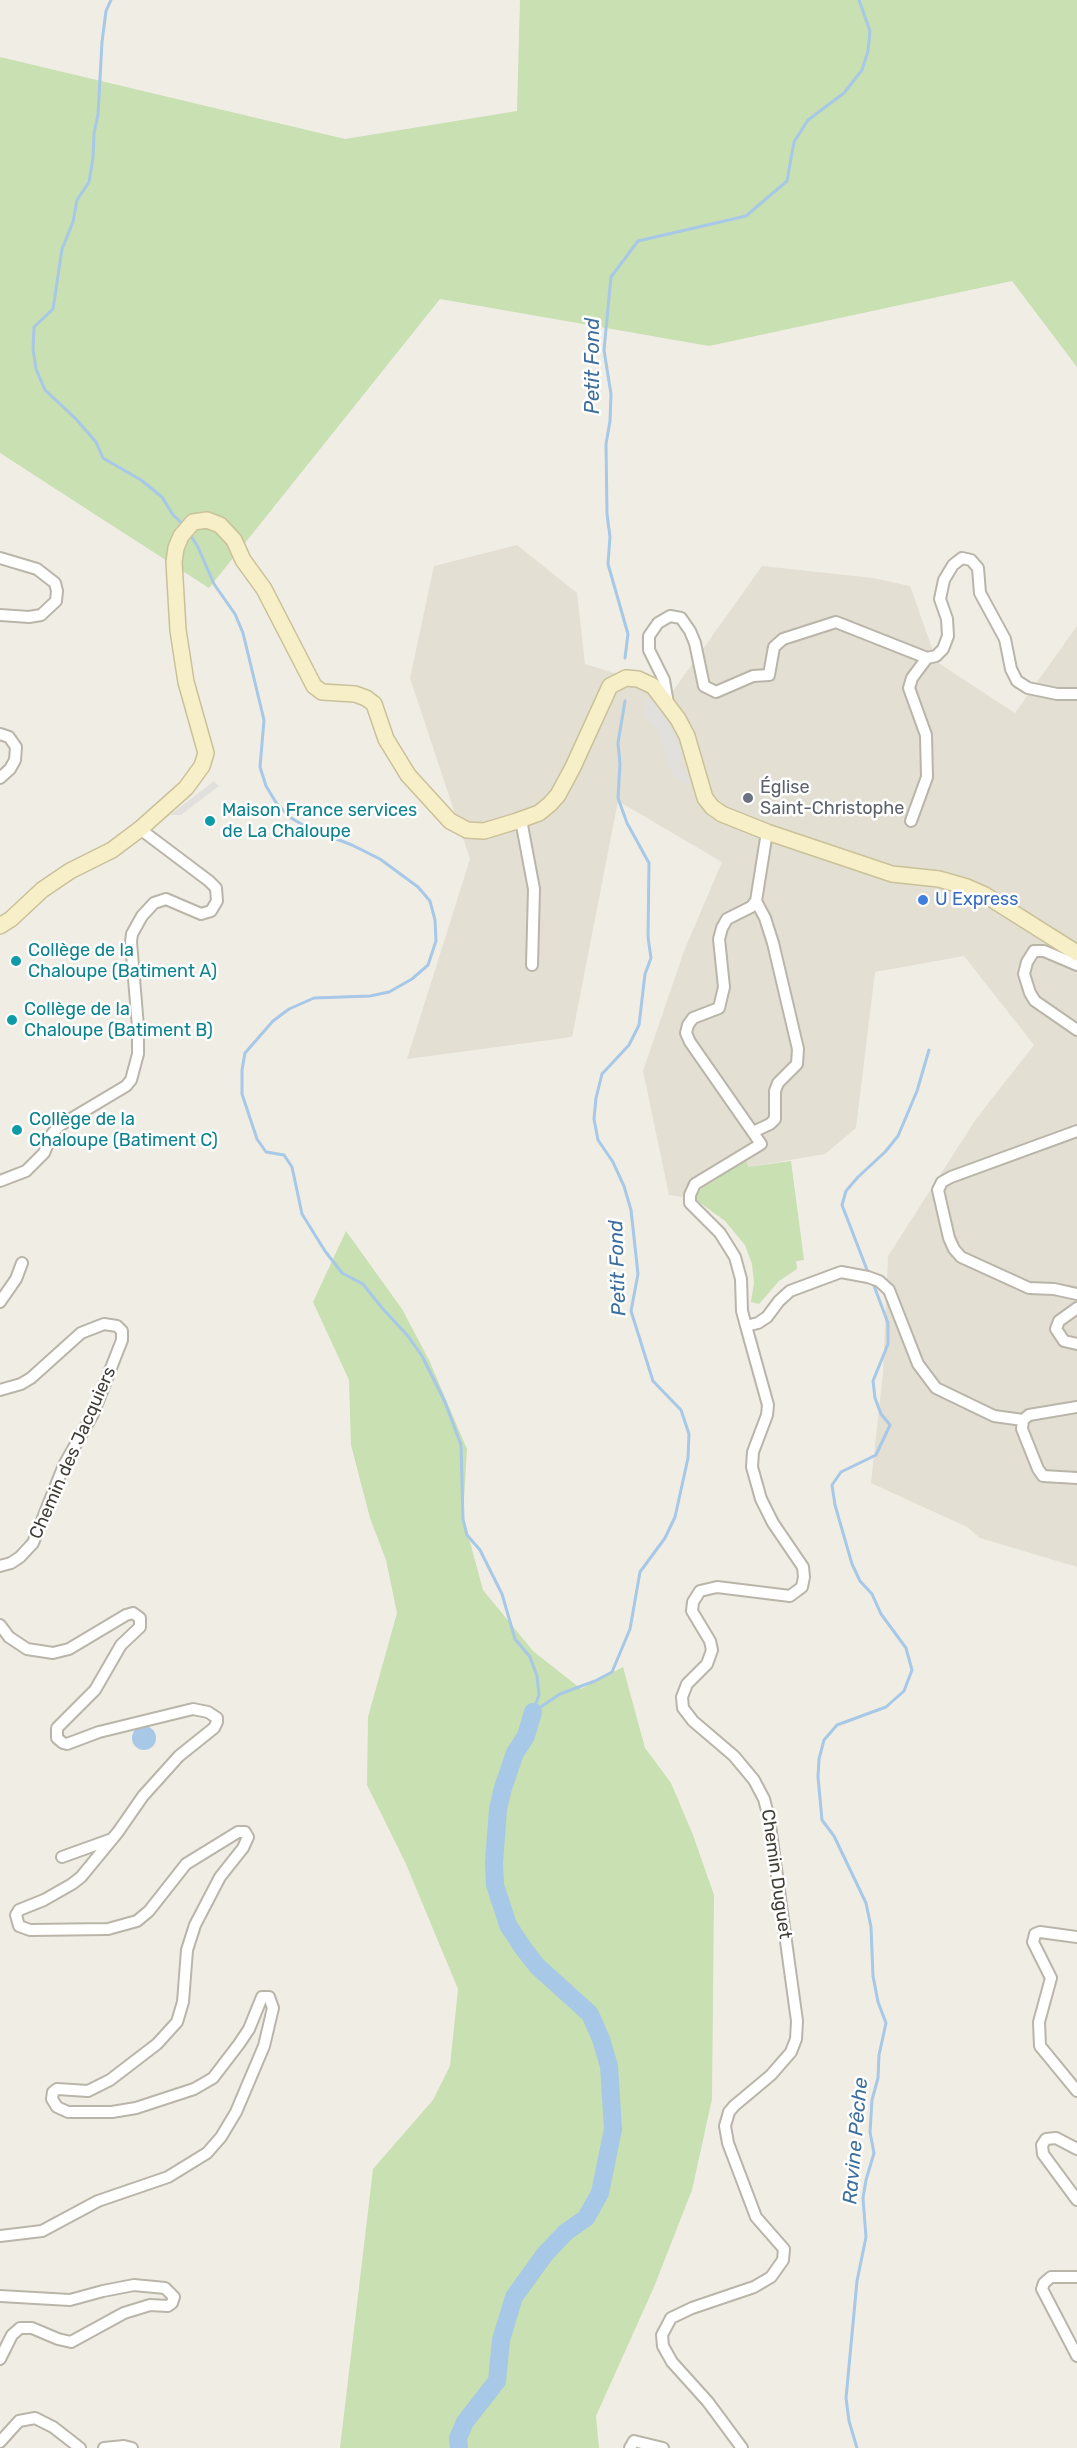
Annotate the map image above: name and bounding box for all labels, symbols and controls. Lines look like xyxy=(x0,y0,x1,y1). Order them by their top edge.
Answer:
water label: Petit Fond xyxy=(581,318,605,414)
place label: Église Saint-Christophe xyxy=(760,777,904,820)
marker: Église Saint-Christophe xyxy=(741,791,755,805)
place label: Maison France services de La Chaloupe xyxy=(222,800,417,842)
marker: Maison France services de La Chaloupe xyxy=(203,814,217,828)
place label: U Express xyxy=(935,889,1018,911)
marker: U Express xyxy=(916,893,930,907)
place label: Collège de la Chaloupe (Batiment A) xyxy=(28,940,217,982)
marker: Collège de la Chaloupe (Batiment A) xyxy=(9,954,23,968)
place label: Collège de la Chaloupe (Batiment B) xyxy=(24,999,213,1042)
marker: Collège de la Chaloupe (Batiment B) xyxy=(5,1013,19,1027)
place label: Collège de la Chaloupe (Batiment C) xyxy=(29,1109,218,1152)
marker: Collège de la Chaloupe (Batiment C) xyxy=(10,1123,24,1137)
water label: Petit Fond xyxy=(604,1220,632,1316)
street label: Chemin des Jacquiers xyxy=(25,1364,121,1542)
street label: Chemin Duguet xyxy=(756,1808,796,1940)
water label: Ravine Pêche xyxy=(838,2077,874,2205)

